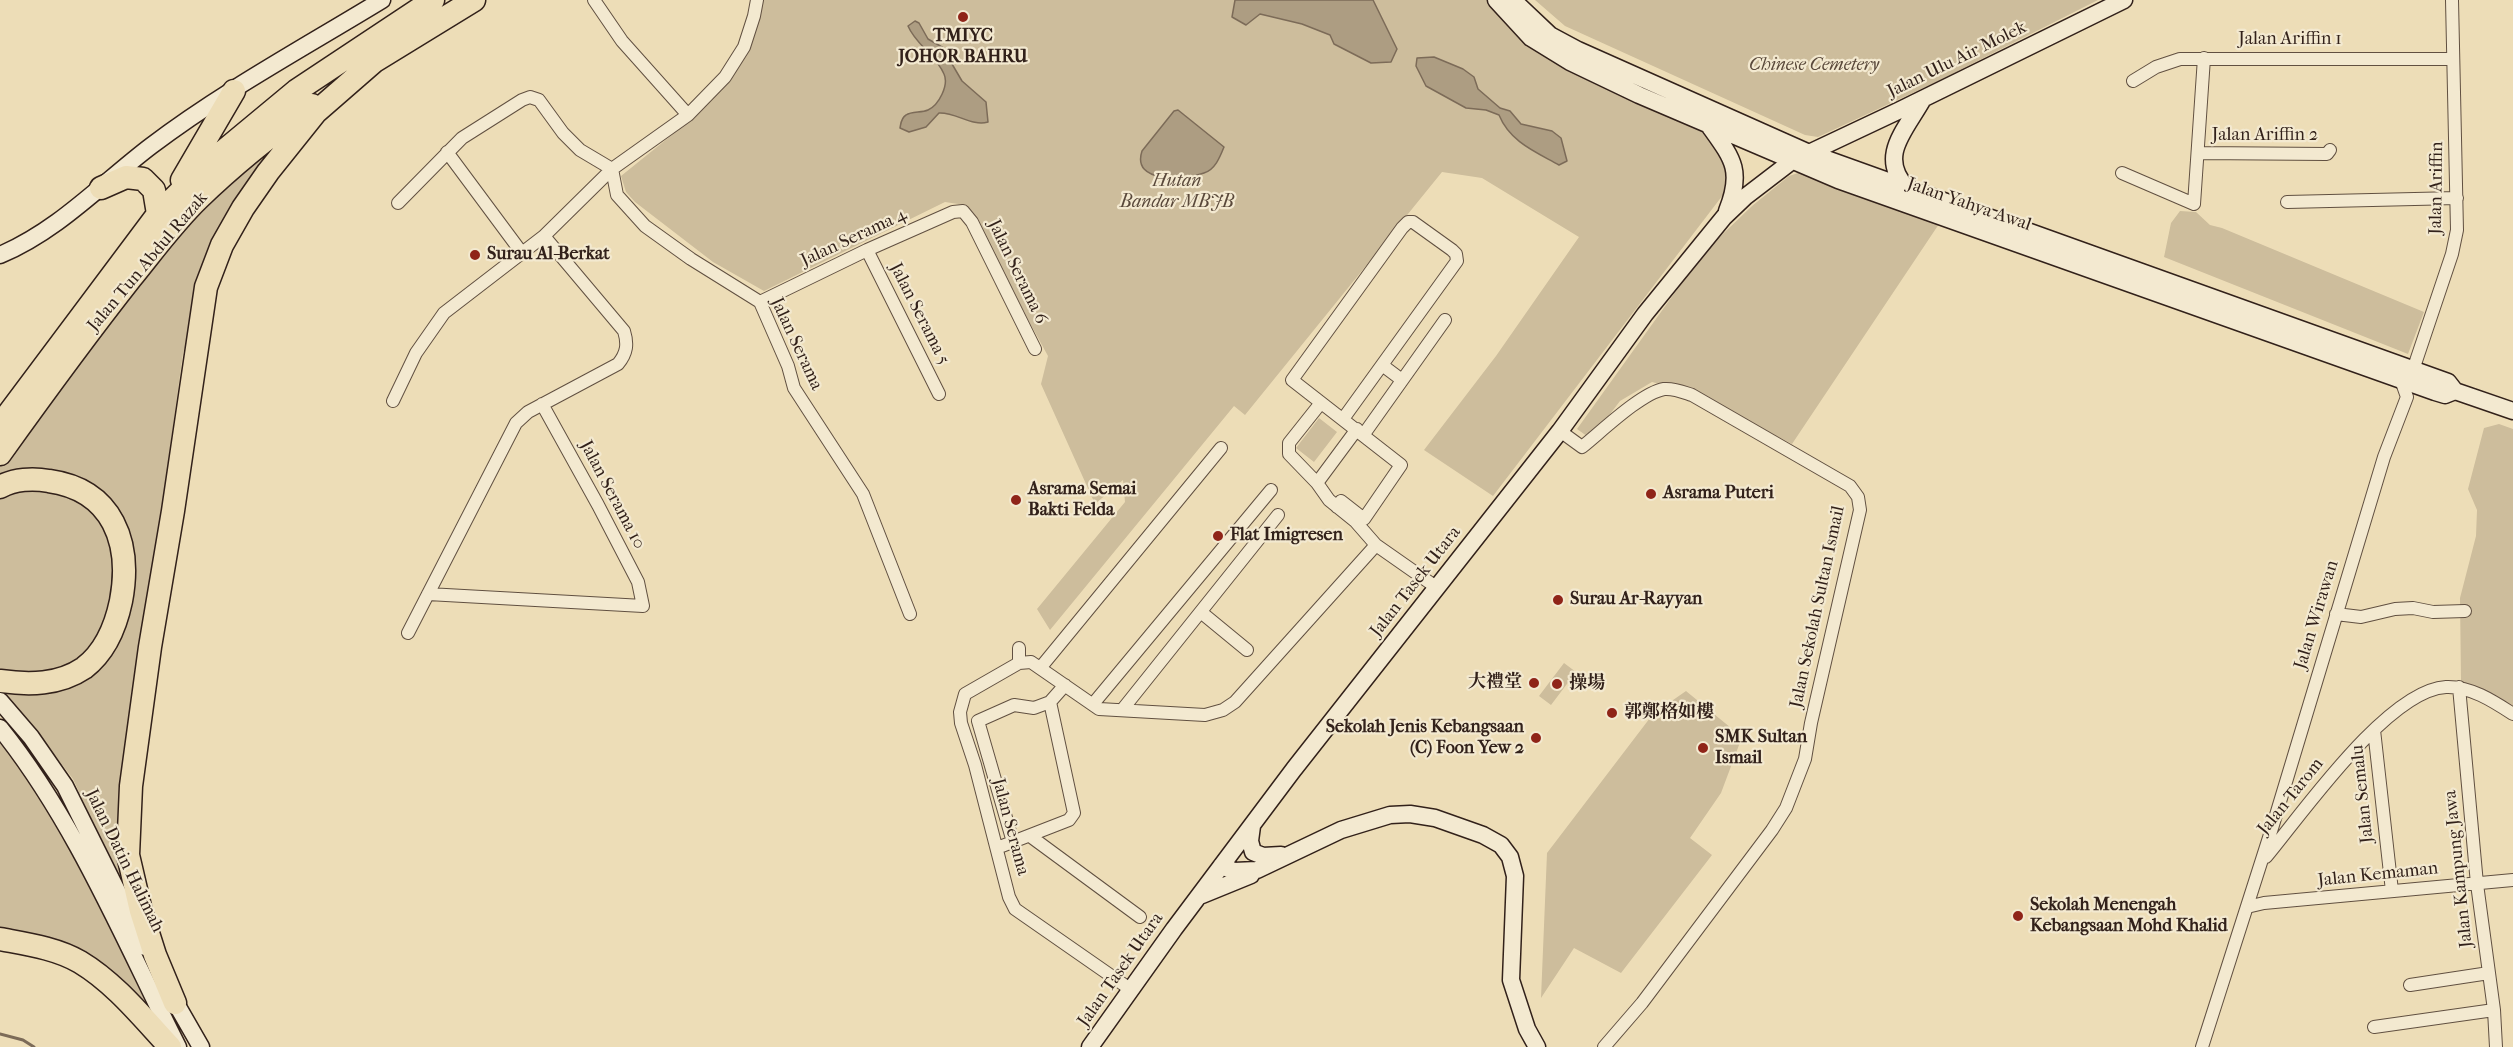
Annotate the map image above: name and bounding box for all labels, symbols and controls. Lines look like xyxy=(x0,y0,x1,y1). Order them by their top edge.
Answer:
marker: TMIYC JOHOR BAHRU xyxy=(956,10,970,24)
street label: Jalan Ulu Air Molek xyxy=(1884,17,2030,103)
place label: TMIYC JOHOR BAHRU xyxy=(898,26,1028,68)
street label: Jalan Ariffin 1 xyxy=(2238,29,2342,51)
park label: Chinese Cemetery xyxy=(1749,55,1879,77)
street label: Jalan Ariffin 2 xyxy=(2212,125,2318,147)
street label: Jalan Ariffin xyxy=(2425,141,2449,235)
park label: Hutan Bandar MBJB xyxy=(1120,171,1234,213)
street label: Jalan Yahya Awal xyxy=(1904,174,2034,236)
street label: Jalan Tun Abdul Razak xyxy=(83,188,213,336)
street label: Jalan Serama 4 xyxy=(798,204,910,272)
street label: Jalan Serama 6 xyxy=(982,216,1052,328)
place label: Surau Al-Berkat xyxy=(487,244,610,266)
marker: Surau Al-Berkat xyxy=(468,248,482,262)
street label: Jalan Serama 5 xyxy=(884,259,954,369)
street label: Jalan Serama xyxy=(765,294,827,394)
street label: Jalan Serama 10 xyxy=(574,437,650,553)
place label: Asrama Semai Bakti Felda xyxy=(1028,479,1136,522)
place label: Asrama Puteri xyxy=(1663,483,1774,505)
marker: Asrama Puteri xyxy=(1644,487,1658,501)
marker: Asrama Semai Bakti Felda xyxy=(1009,493,1023,507)
street label: Jalan Sekolah Sultan Ismail xyxy=(1786,504,1850,710)
street label: Jalan Tasek Utara xyxy=(1366,522,1466,642)
place label: Flat Imigresen xyxy=(1230,525,1343,547)
marker: Flat Imigresen xyxy=(1211,529,1225,543)
street label: Jalan Wirawan xyxy=(2290,558,2344,672)
place label: Surau Ar-Rayyan xyxy=(1570,589,1702,611)
marker: Surau Ar-Rayyan xyxy=(1551,593,1565,607)
place label: 大禮堂 xyxy=(1468,672,1522,694)
place label: 操場 xyxy=(1569,673,1605,695)
marker: 大禮堂 xyxy=(1527,676,1541,690)
marker: 操場 xyxy=(1550,677,1564,691)
place label: 郭鄭格如樓 xyxy=(1624,702,1714,724)
marker: 郭鄭格如樓 xyxy=(1605,706,1619,720)
place label: Sekolah Jenis Kebangsaan (C) Foon Yew 2 xyxy=(1326,717,1524,760)
place label: SMK Sultan Ismail xyxy=(1715,727,1807,770)
marker: Sekolah Jenis Kebangsaan (C) Foon Yew 2 xyxy=(1529,731,1543,745)
marker: SMK Sultan Ismail xyxy=(1696,741,1710,755)
street label: Jalan Semalu xyxy=(2347,744,2379,844)
street label: Jalan Tarom xyxy=(2253,754,2329,840)
street label: Jalan Serama xyxy=(987,776,1033,878)
street label: Jalan Datin Halimah xyxy=(80,786,168,936)
street label: Jalan Kampung Jawa xyxy=(2440,789,2478,949)
street label: Jalan Kemaman xyxy=(2317,858,2439,892)
place label: Sekolah Menengah Kebangsaan Mohd Khalid xyxy=(2030,895,2228,938)
street label: Jalan Tasek Utara xyxy=(1074,909,1168,1031)
marker: Sekolah Menengah Kebangsaan Mohd Khalid xyxy=(2011,909,2025,923)

